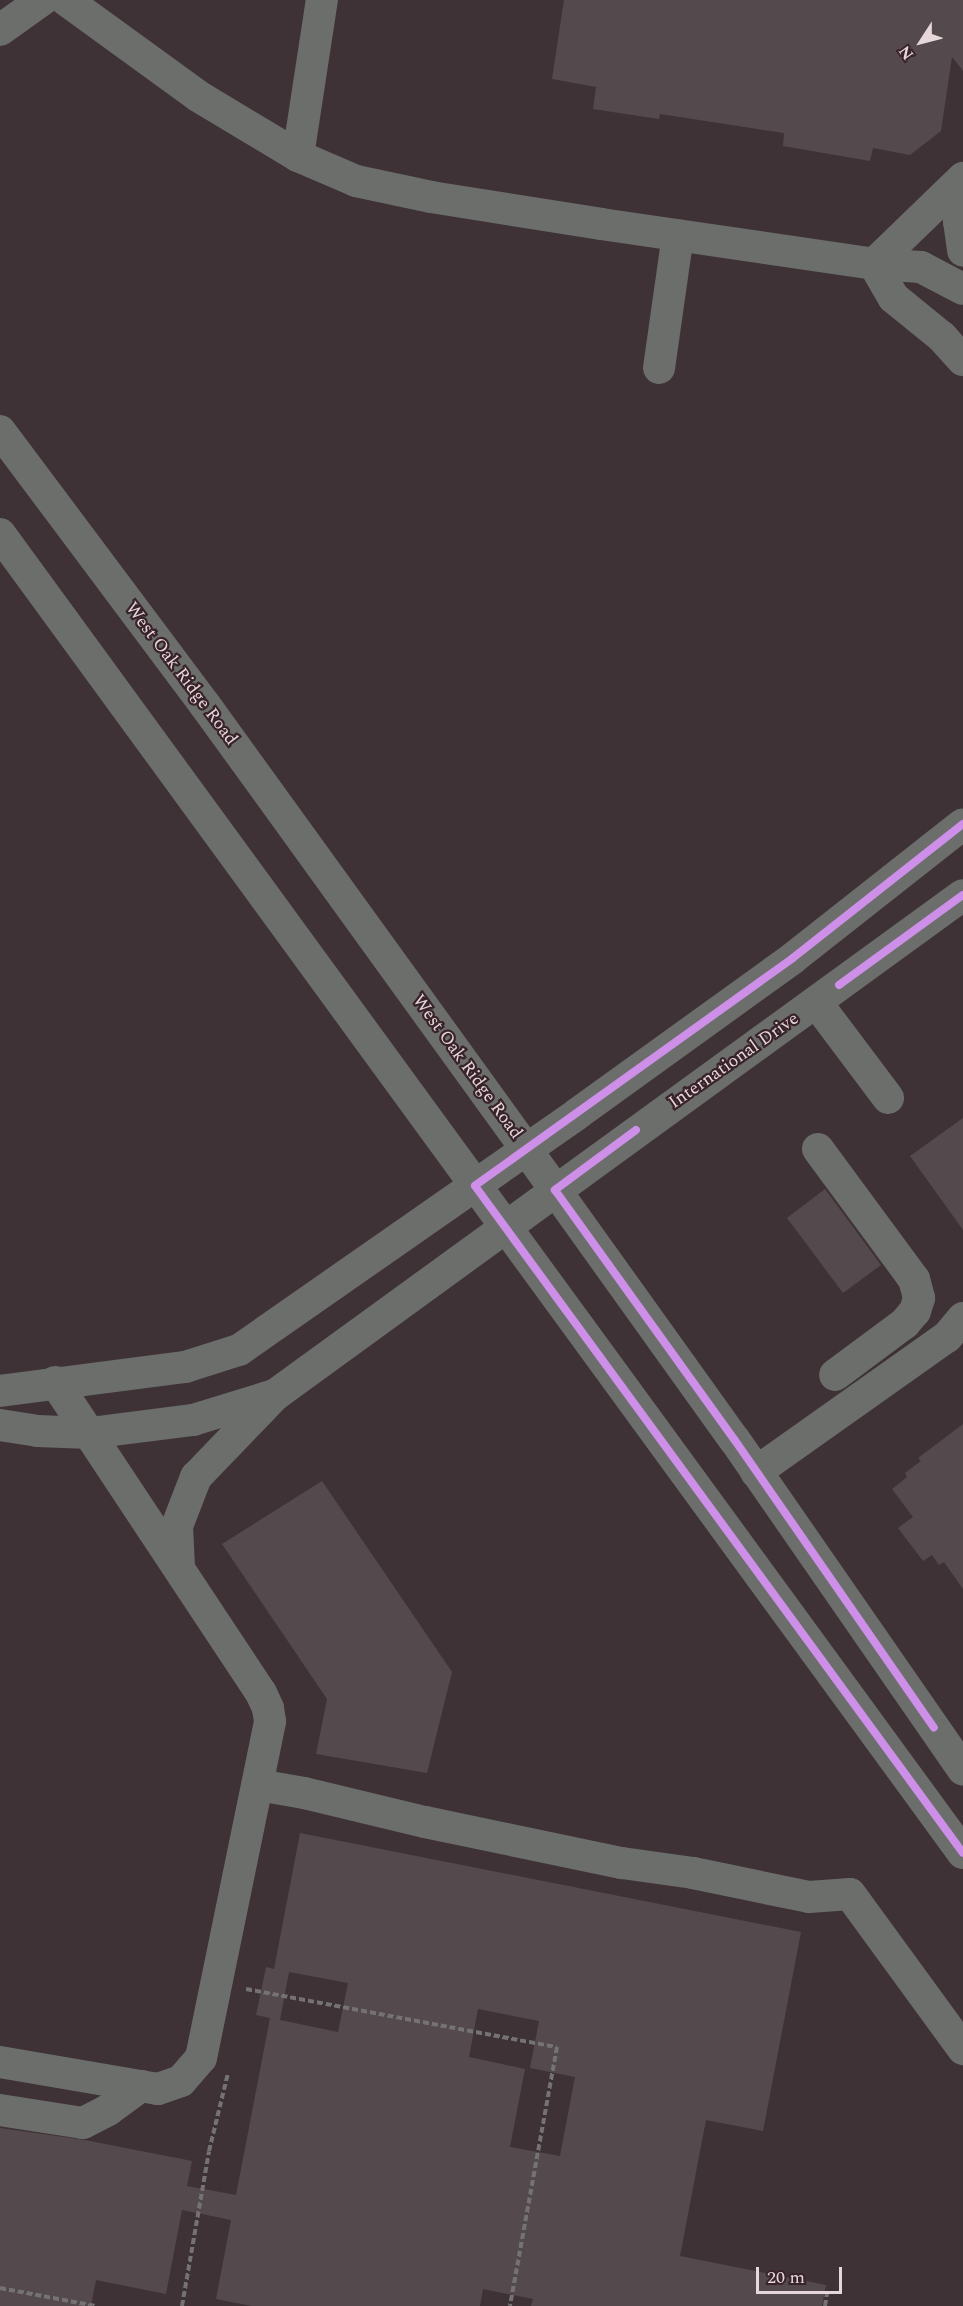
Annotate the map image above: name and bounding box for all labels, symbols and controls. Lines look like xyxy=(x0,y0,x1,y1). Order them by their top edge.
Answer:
north arrow xyxy=(891,12,951,72)
text: N xyxy=(893,40,920,65)
street label: West Oak Ridge Road xyxy=(120,598,242,750)
street label: West Oak Ridge Road xyxy=(407,991,527,1143)
street label: International Drive xyxy=(665,1008,803,1114)
scale bar xyxy=(759,2255,844,2293)
text: 20 m xyxy=(767,2264,805,2291)

